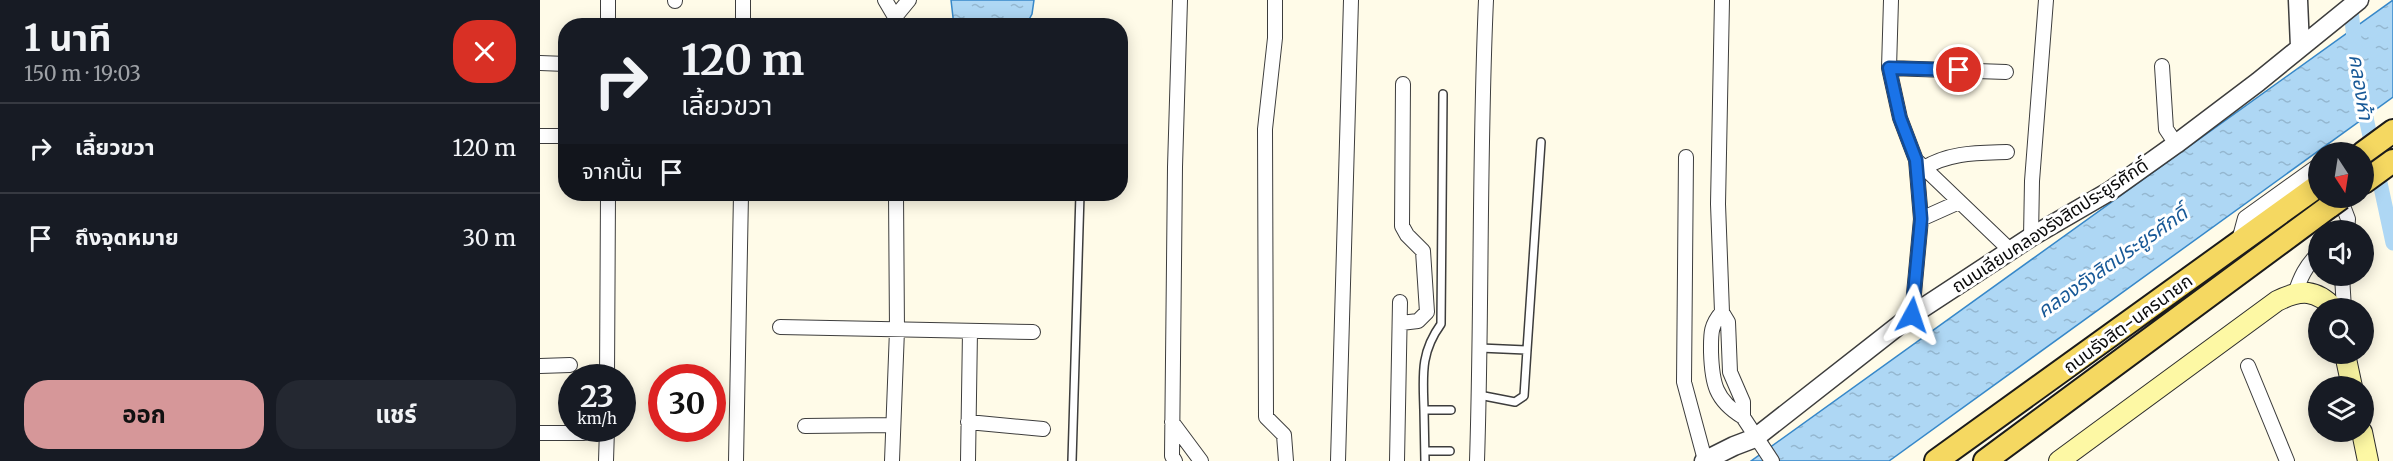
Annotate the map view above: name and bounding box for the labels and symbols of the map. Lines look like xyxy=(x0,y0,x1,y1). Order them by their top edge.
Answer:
pin xyxy=(1933,44,1984,95)
water label: คลองห้า xyxy=(2344,52,2379,122)
north arrow xyxy=(2308,142,2374,208)
street label: ถนนเลียบคลองรังสิตประยูรศักดิ์ xyxy=(1948,154,2152,298)
water label: คลองรังสิตประยูรศักดิ์ xyxy=(2032,201,2192,323)
street label: ถนนรังสิต-นครนายก xyxy=(2059,269,2197,378)
position arrow xyxy=(1880,283,1944,347)
speed limit sign: 30 xyxy=(648,364,726,442)

